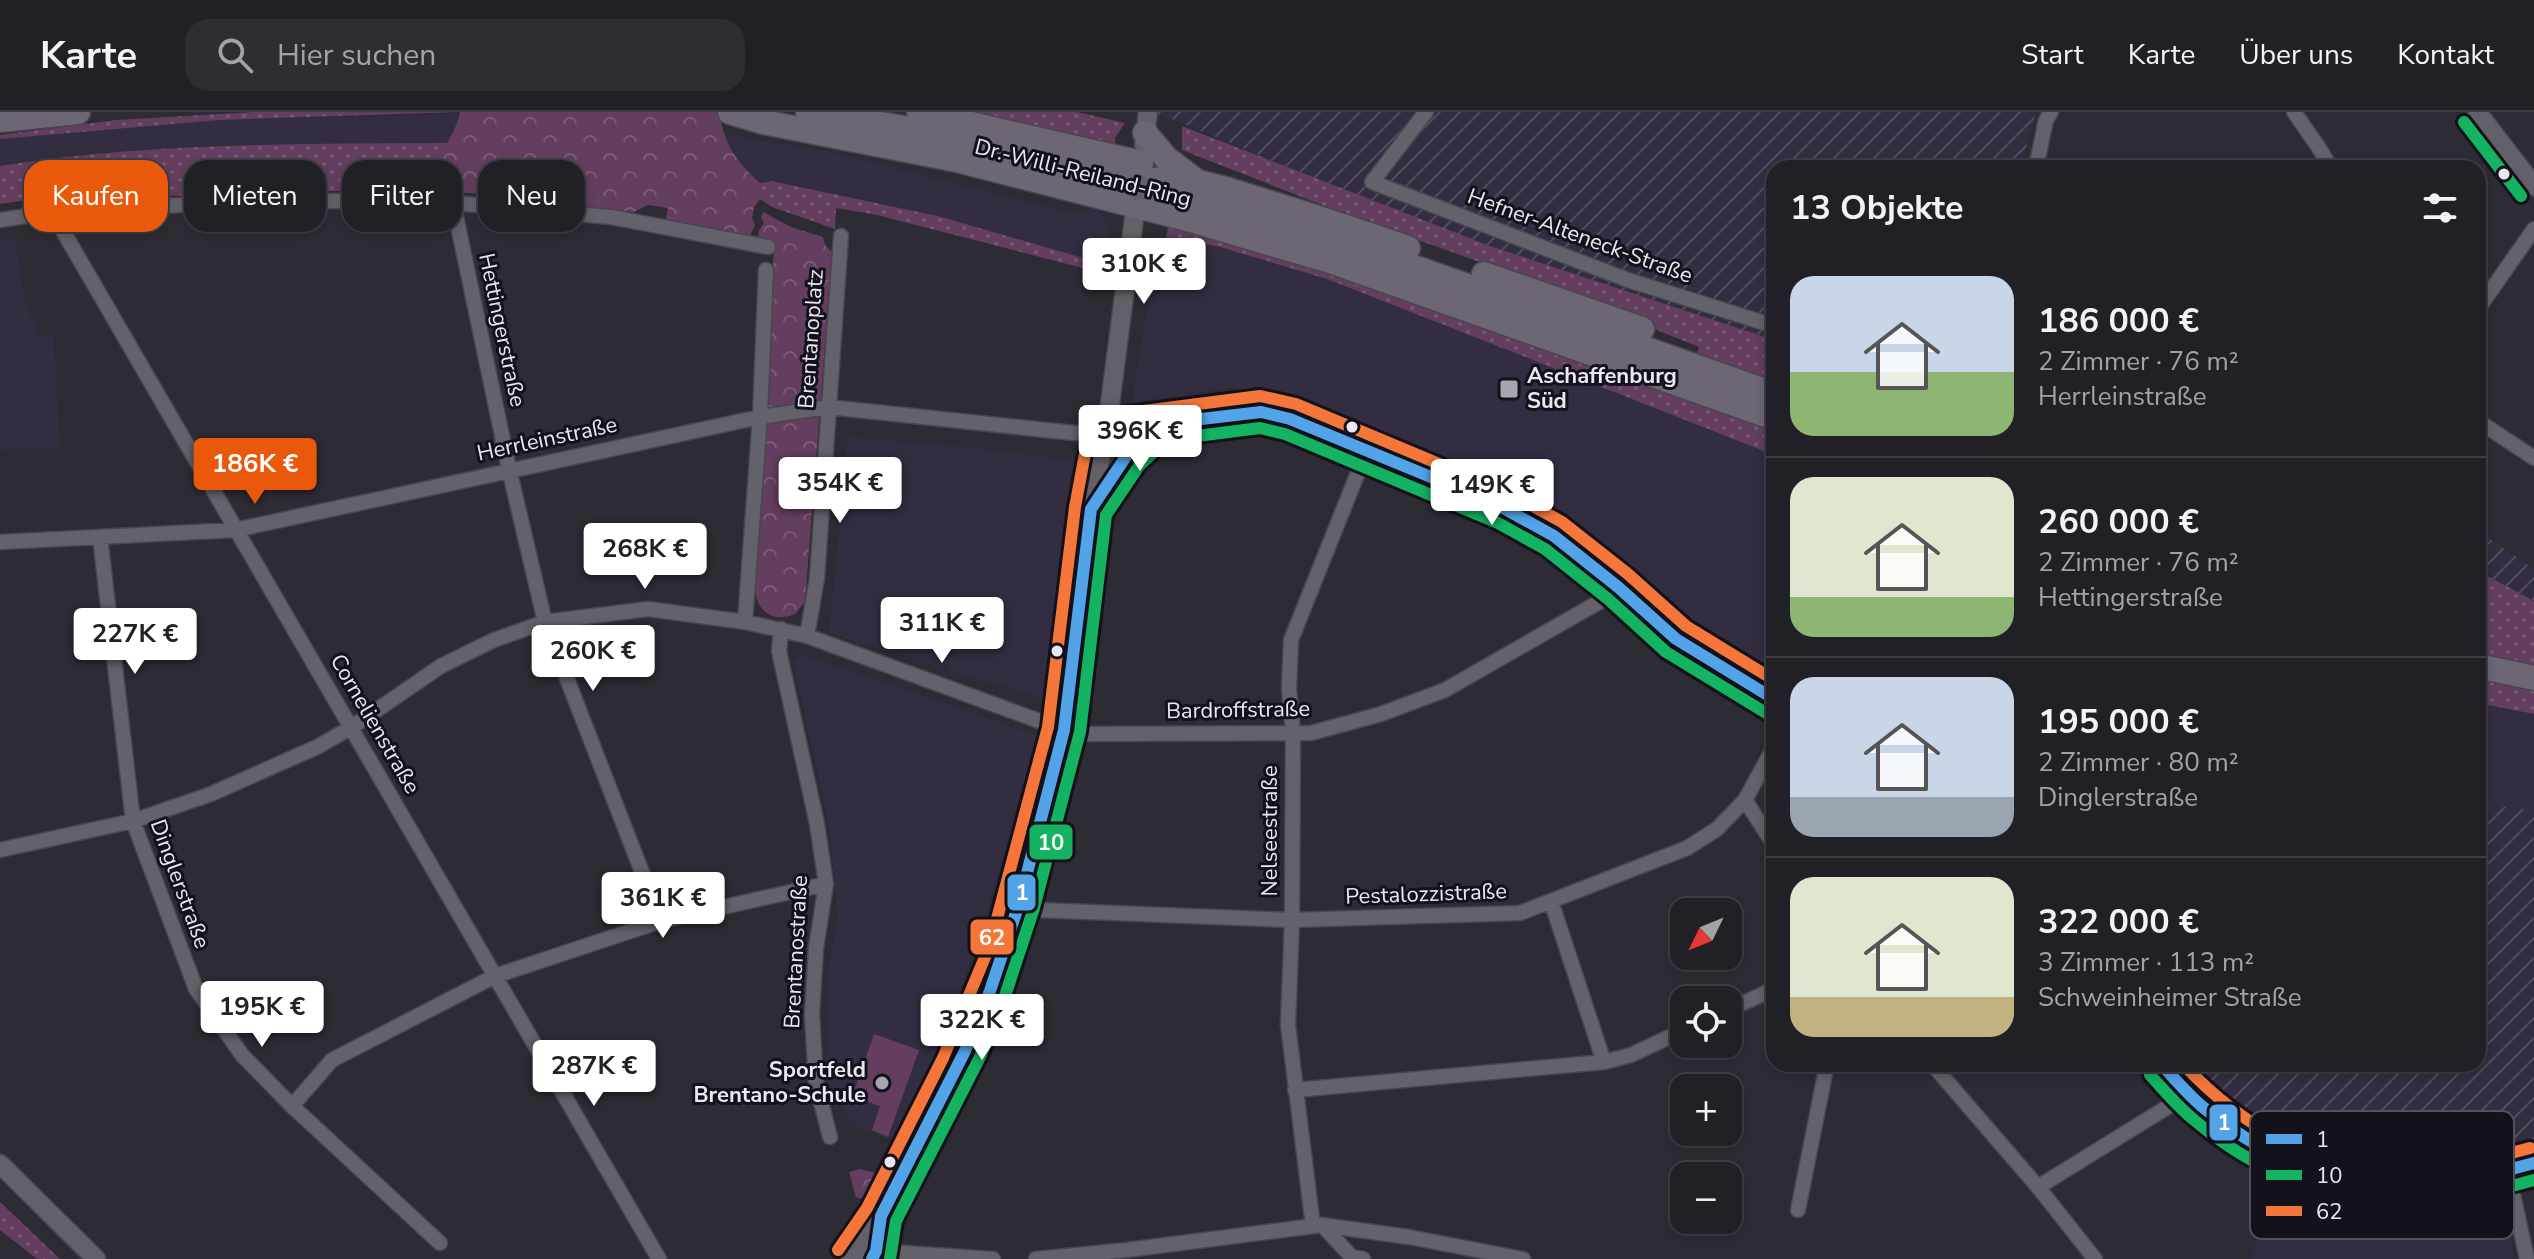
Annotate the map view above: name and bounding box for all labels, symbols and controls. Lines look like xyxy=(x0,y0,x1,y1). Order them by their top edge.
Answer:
search box xyxy=(185,19,745,91)
text: Karte xyxy=(40,30,137,81)
icon: search xyxy=(213,33,257,77)
text: Hier suchen xyxy=(277,35,436,76)
text: Start xyxy=(2021,36,2084,74)
text: Karte xyxy=(2128,36,2195,74)
text: Über uns xyxy=(2239,36,2353,74)
text: Kontakt xyxy=(2397,36,2494,74)
street label: Dr.-Willi-Reiland-Ring xyxy=(972,132,1194,214)
chip: Kaufen xyxy=(24,160,168,232)
chip: Mieten xyxy=(184,160,326,232)
chip: Filter xyxy=(342,160,462,232)
chip: Neu xyxy=(478,160,585,232)
unlabelled marker xyxy=(2496,166,2512,182)
street label: Hefner-Alteneck-Straße xyxy=(1463,181,1697,291)
text: 13 Objekte xyxy=(1790,185,1963,231)
icon: filters xyxy=(2418,186,2462,230)
pin: 310K € xyxy=(1079,238,1209,306)
text: 310K € xyxy=(1101,246,1187,281)
street label: Hettingerstraße xyxy=(471,250,533,410)
street label: Brentanoplatz xyxy=(791,268,831,410)
text: 186 000 € xyxy=(2038,298,2199,344)
icon: home xyxy=(1854,308,1950,404)
text: 2 Zimmer · 76 m² xyxy=(2038,344,2239,379)
place label: Aschaffenburg Süd xyxy=(1527,361,1677,416)
marker: Aschaffenburg Süd xyxy=(1498,378,1520,400)
text: Herrleinstraße xyxy=(2038,379,2207,414)
pin: 396K € xyxy=(1075,405,1205,473)
street label: Herrleinstraße xyxy=(474,409,620,469)
text: 396K € xyxy=(1097,413,1183,448)
unlabelled marker xyxy=(1344,419,1360,435)
pin: 186K € xyxy=(190,438,320,506)
text: 186K € xyxy=(212,446,298,481)
pin: 354K € xyxy=(775,457,905,525)
pin: 149K € xyxy=(1427,459,1557,527)
text: 354K € xyxy=(797,465,883,500)
text: 149K € xyxy=(1449,467,1535,502)
text: 260 000 € xyxy=(2038,499,2199,545)
icon: home xyxy=(1854,509,1950,605)
pin: 268K € xyxy=(580,523,710,591)
text: 268K € xyxy=(602,531,688,566)
text: 2 Zimmer · 76 m² xyxy=(2038,545,2239,580)
text: Hettingerstraße xyxy=(2038,580,2223,615)
pin: 311K € xyxy=(877,597,1007,665)
text: 311K € xyxy=(899,605,985,640)
pin: 227K € xyxy=(70,608,200,676)
text: 227K € xyxy=(92,616,178,651)
pin: 260K € xyxy=(528,625,658,693)
text: 260K € xyxy=(550,633,636,668)
unlabelled marker xyxy=(1049,643,1065,659)
street label: Cornelienstraße xyxy=(323,649,427,799)
street label: Bardroffstraße xyxy=(1166,694,1310,726)
text: 195 000 € xyxy=(2038,699,2199,745)
icon: home xyxy=(1854,709,1950,805)
text: 2 Zimmer · 80 m² xyxy=(2038,745,2239,780)
street label: Nelseestraße xyxy=(1255,765,1285,897)
text: Dinglerstraße xyxy=(2038,780,2198,815)
street label: Dinglerstraße xyxy=(143,815,217,953)
line badge: 10 xyxy=(1028,823,1074,861)
text: 10 xyxy=(1038,828,1064,858)
pin: 361K € xyxy=(598,872,728,940)
line badge: 1 xyxy=(1006,873,1037,912)
street label: Brentanostraße xyxy=(777,874,815,1030)
street label: Pestalozzistraße xyxy=(1345,876,1507,912)
text: 1 xyxy=(1015,878,1029,908)
text: 361K € xyxy=(620,880,706,915)
north arrow xyxy=(1670,898,1742,970)
map controls xyxy=(1670,898,1742,1234)
text: 322 000 € xyxy=(2038,899,2199,945)
icon: home xyxy=(1854,909,1950,1005)
line badge: 62 xyxy=(969,918,1015,956)
text: 62 xyxy=(979,923,1005,953)
text: 3 Zimmer · 113 m² xyxy=(2038,945,2254,980)
text: Schweinheimer Straße xyxy=(2038,980,2302,1015)
pin: 195K € xyxy=(197,981,327,1049)
button: locate xyxy=(1670,986,1742,1058)
text: 195K € xyxy=(219,989,305,1024)
pin: 322K € xyxy=(917,994,1047,1062)
text: 322K € xyxy=(939,1002,1025,1037)
pin: 287K € xyxy=(529,1040,659,1108)
text: 287K € xyxy=(551,1048,637,1083)
place label: Sportfeld Brentano-Schule xyxy=(693,1055,866,1110)
marker: Sportfeld Brentano-Schule xyxy=(873,1074,891,1092)
button: + xyxy=(1670,1074,1742,1146)
line badge: 1 xyxy=(2208,1103,2239,1142)
text: 1 xyxy=(2217,1108,2231,1138)
legend xyxy=(2250,1111,2514,1239)
text: 1 xyxy=(2316,1125,2329,1155)
unlabelled marker xyxy=(882,1154,898,1170)
text: 10 xyxy=(2316,1161,2342,1191)
button: − xyxy=(1670,1162,1742,1234)
text: 62 xyxy=(2316,1197,2342,1227)

